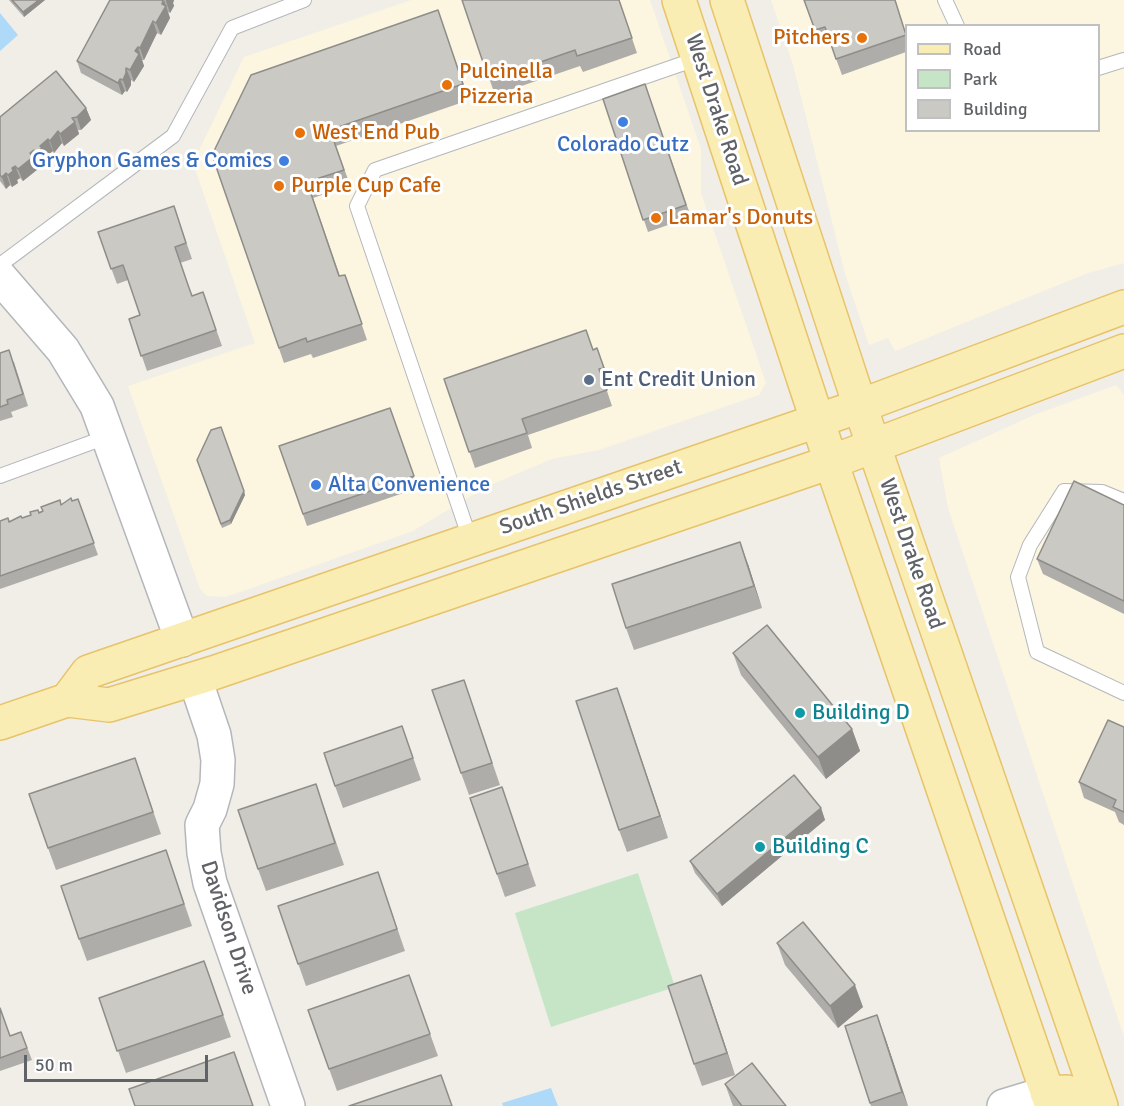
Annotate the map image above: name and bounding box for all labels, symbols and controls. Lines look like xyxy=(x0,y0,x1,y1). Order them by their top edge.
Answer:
legend xyxy=(905,24,1100,132)
place label: Pitchers xyxy=(773,25,850,51)
street label: West Drake Road xyxy=(679,31,753,189)
marker: Pitchers xyxy=(855,31,869,45)
text: Road xyxy=(963,38,1002,60)
place label: Pulcinella Pizzeria xyxy=(459,59,553,110)
text: Park xyxy=(963,68,998,90)
marker: Pulcinella Pizzeria xyxy=(440,78,454,92)
text: Building xyxy=(963,98,1027,120)
marker: Colorado Cutz xyxy=(616,115,630,129)
place label: West End Pub xyxy=(312,120,440,146)
marker: West End Pub xyxy=(293,126,307,140)
place label: Colorado Cutz xyxy=(557,132,689,158)
place label: Gryphon Games & Comics xyxy=(32,148,272,174)
marker: Gryphon Games & Comics xyxy=(277,154,291,168)
place label: Purple Cup Cafe xyxy=(291,173,441,199)
marker: Purple Cup Cafe xyxy=(272,179,286,193)
place label: Lamar's Donuts xyxy=(668,205,813,231)
marker: Lamar's Donuts xyxy=(649,211,663,225)
place label: Ent Credit Union xyxy=(601,367,756,393)
marker: Ent Credit Union xyxy=(582,373,596,387)
street label: South Shields Street xyxy=(496,454,686,542)
place label: Alta Convenience xyxy=(328,472,490,498)
street label: West Drake Road xyxy=(873,475,949,633)
marker: Alta Convenience xyxy=(309,478,323,492)
place label: Building D xyxy=(812,700,910,726)
marker: Building D xyxy=(793,706,807,720)
place label: Building C xyxy=(772,834,869,860)
marker: Building C xyxy=(753,840,767,854)
street label: Davidson Drive xyxy=(194,858,262,998)
scale bar xyxy=(27,1043,212,1081)
text: 50 m xyxy=(35,1054,73,1076)

